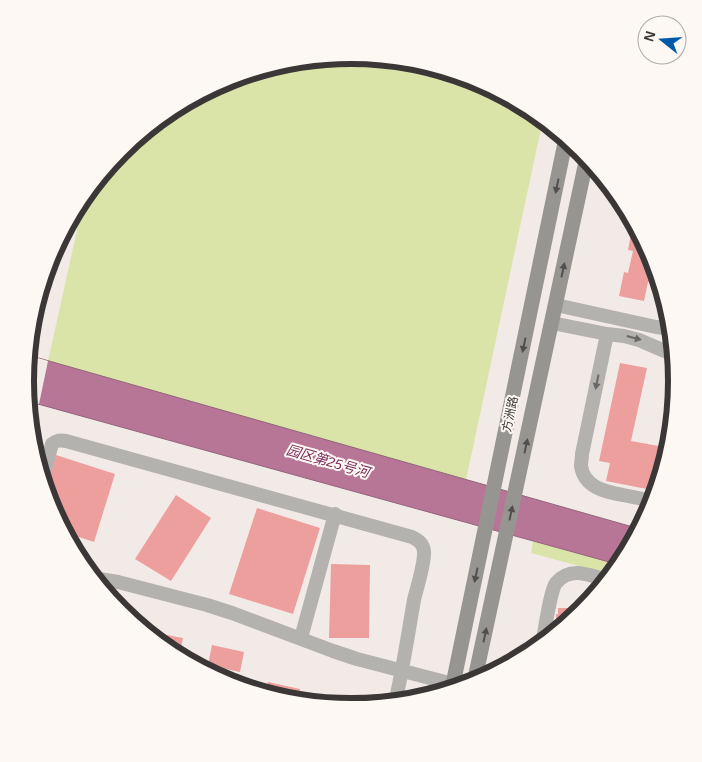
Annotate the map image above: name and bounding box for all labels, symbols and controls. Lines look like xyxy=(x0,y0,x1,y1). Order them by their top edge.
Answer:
north arrow xyxy=(637,15,687,65)
text: N xyxy=(640,29,659,43)
one-way arrow xyxy=(552,178,560,194)
one-way arrow xyxy=(559,262,567,277)
one-way arrow xyxy=(626,335,641,343)
one-way arrow xyxy=(520,337,528,353)
one-way arrow xyxy=(593,374,601,389)
street label: 方洲路 xyxy=(499,395,521,433)
one-way arrow xyxy=(522,437,530,453)
water label: 园区第25号河 xyxy=(285,442,374,481)
one-way arrow xyxy=(507,506,515,521)
one-way arrow xyxy=(472,568,480,583)
one-way arrow xyxy=(481,627,489,643)

